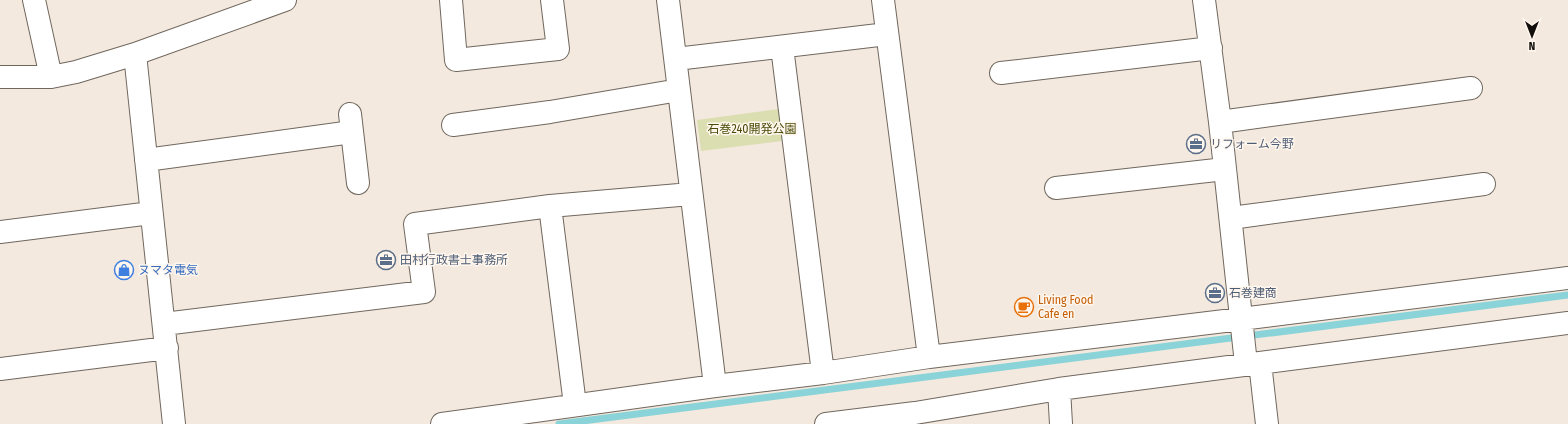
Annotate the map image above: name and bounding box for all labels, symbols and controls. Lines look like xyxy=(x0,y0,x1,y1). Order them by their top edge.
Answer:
north arrow xyxy=(1512,16,1552,56)
text: N xyxy=(1529,39,1535,52)
park label: 石巻240開発公園 xyxy=(707,122,797,136)
office icon: リフォーム今野 xyxy=(1185,133,1207,155)
place label: リフォーム今野 xyxy=(1210,137,1294,151)
office icon: 田村行政書士事務所 xyxy=(375,249,397,271)
place label: 田村行政書士事務所 xyxy=(400,253,508,267)
shop icon: ヌマタ電気 xyxy=(113,259,135,281)
place label: ヌマタ電気 xyxy=(138,263,198,277)
office icon: 石巻建商 xyxy=(1204,282,1226,304)
place label: 石巻建商 xyxy=(1229,286,1277,300)
place label: Living Food Cafe en xyxy=(1038,293,1093,321)
cafe icon: Living Food Cafe en xyxy=(1013,296,1035,318)

